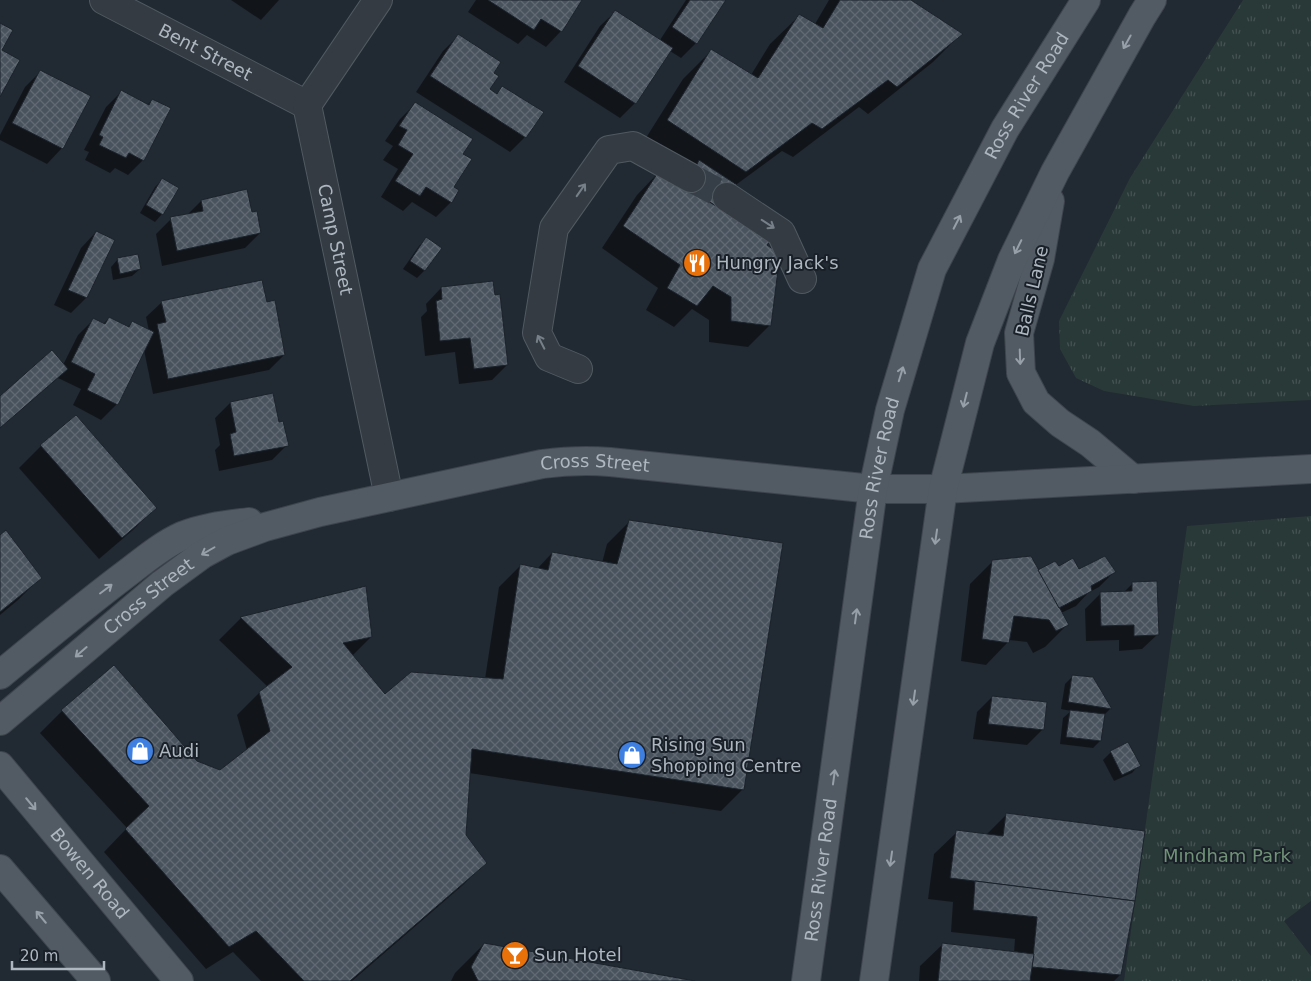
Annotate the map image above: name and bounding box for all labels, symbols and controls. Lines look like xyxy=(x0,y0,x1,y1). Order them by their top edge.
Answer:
street label: Bent Street xyxy=(155,19,256,85)
street label: Ross River Road xyxy=(980,28,1073,163)
one-way arrow xyxy=(1122,34,1132,49)
street label: Camp Street xyxy=(314,182,357,297)
one-way arrow xyxy=(576,183,586,197)
one-way arrow xyxy=(953,215,962,230)
one-way arrow xyxy=(761,219,775,229)
one-way arrow xyxy=(1013,239,1022,254)
street label: Balls Lane xyxy=(1011,244,1052,338)
restaurant icon: Hungry Jack's xyxy=(682,248,712,278)
place label: Hungry Jack's xyxy=(716,252,839,273)
one-way arrow xyxy=(536,335,545,350)
one-way arrow xyxy=(1015,348,1025,365)
one-way arrow xyxy=(896,366,906,382)
one-way arrow xyxy=(960,392,969,408)
street label: Ross River Road xyxy=(855,394,903,541)
street label: Cross Street xyxy=(539,450,651,476)
one-way arrow xyxy=(931,529,941,545)
one-way arrow xyxy=(202,546,216,556)
street label: Cross Street xyxy=(99,553,198,639)
one-way arrow xyxy=(99,584,113,594)
one-way arrow xyxy=(851,608,861,624)
one-way arrow xyxy=(75,647,88,658)
one-way arrow xyxy=(909,690,919,706)
place label: Rising Sun Shopping Centre xyxy=(651,734,801,776)
shop icon: Audi xyxy=(125,736,155,766)
place label: Audi xyxy=(159,740,199,761)
shop icon: Rising Sun Shopping Centre xyxy=(617,740,647,770)
one-way arrow xyxy=(829,769,839,785)
one-way arrow xyxy=(26,797,37,810)
street label: Ross River Road xyxy=(800,797,841,943)
street label: Bowen Road xyxy=(46,824,134,923)
park label: Mindham Park xyxy=(1163,845,1292,866)
one-way arrow xyxy=(886,851,896,867)
one-way arrow xyxy=(36,911,47,924)
scale bar xyxy=(12,938,105,970)
bar icon: Sun Hotel xyxy=(500,940,530,970)
place label: Sun Hotel xyxy=(534,944,622,965)
text: 20 m xyxy=(20,947,58,965)

